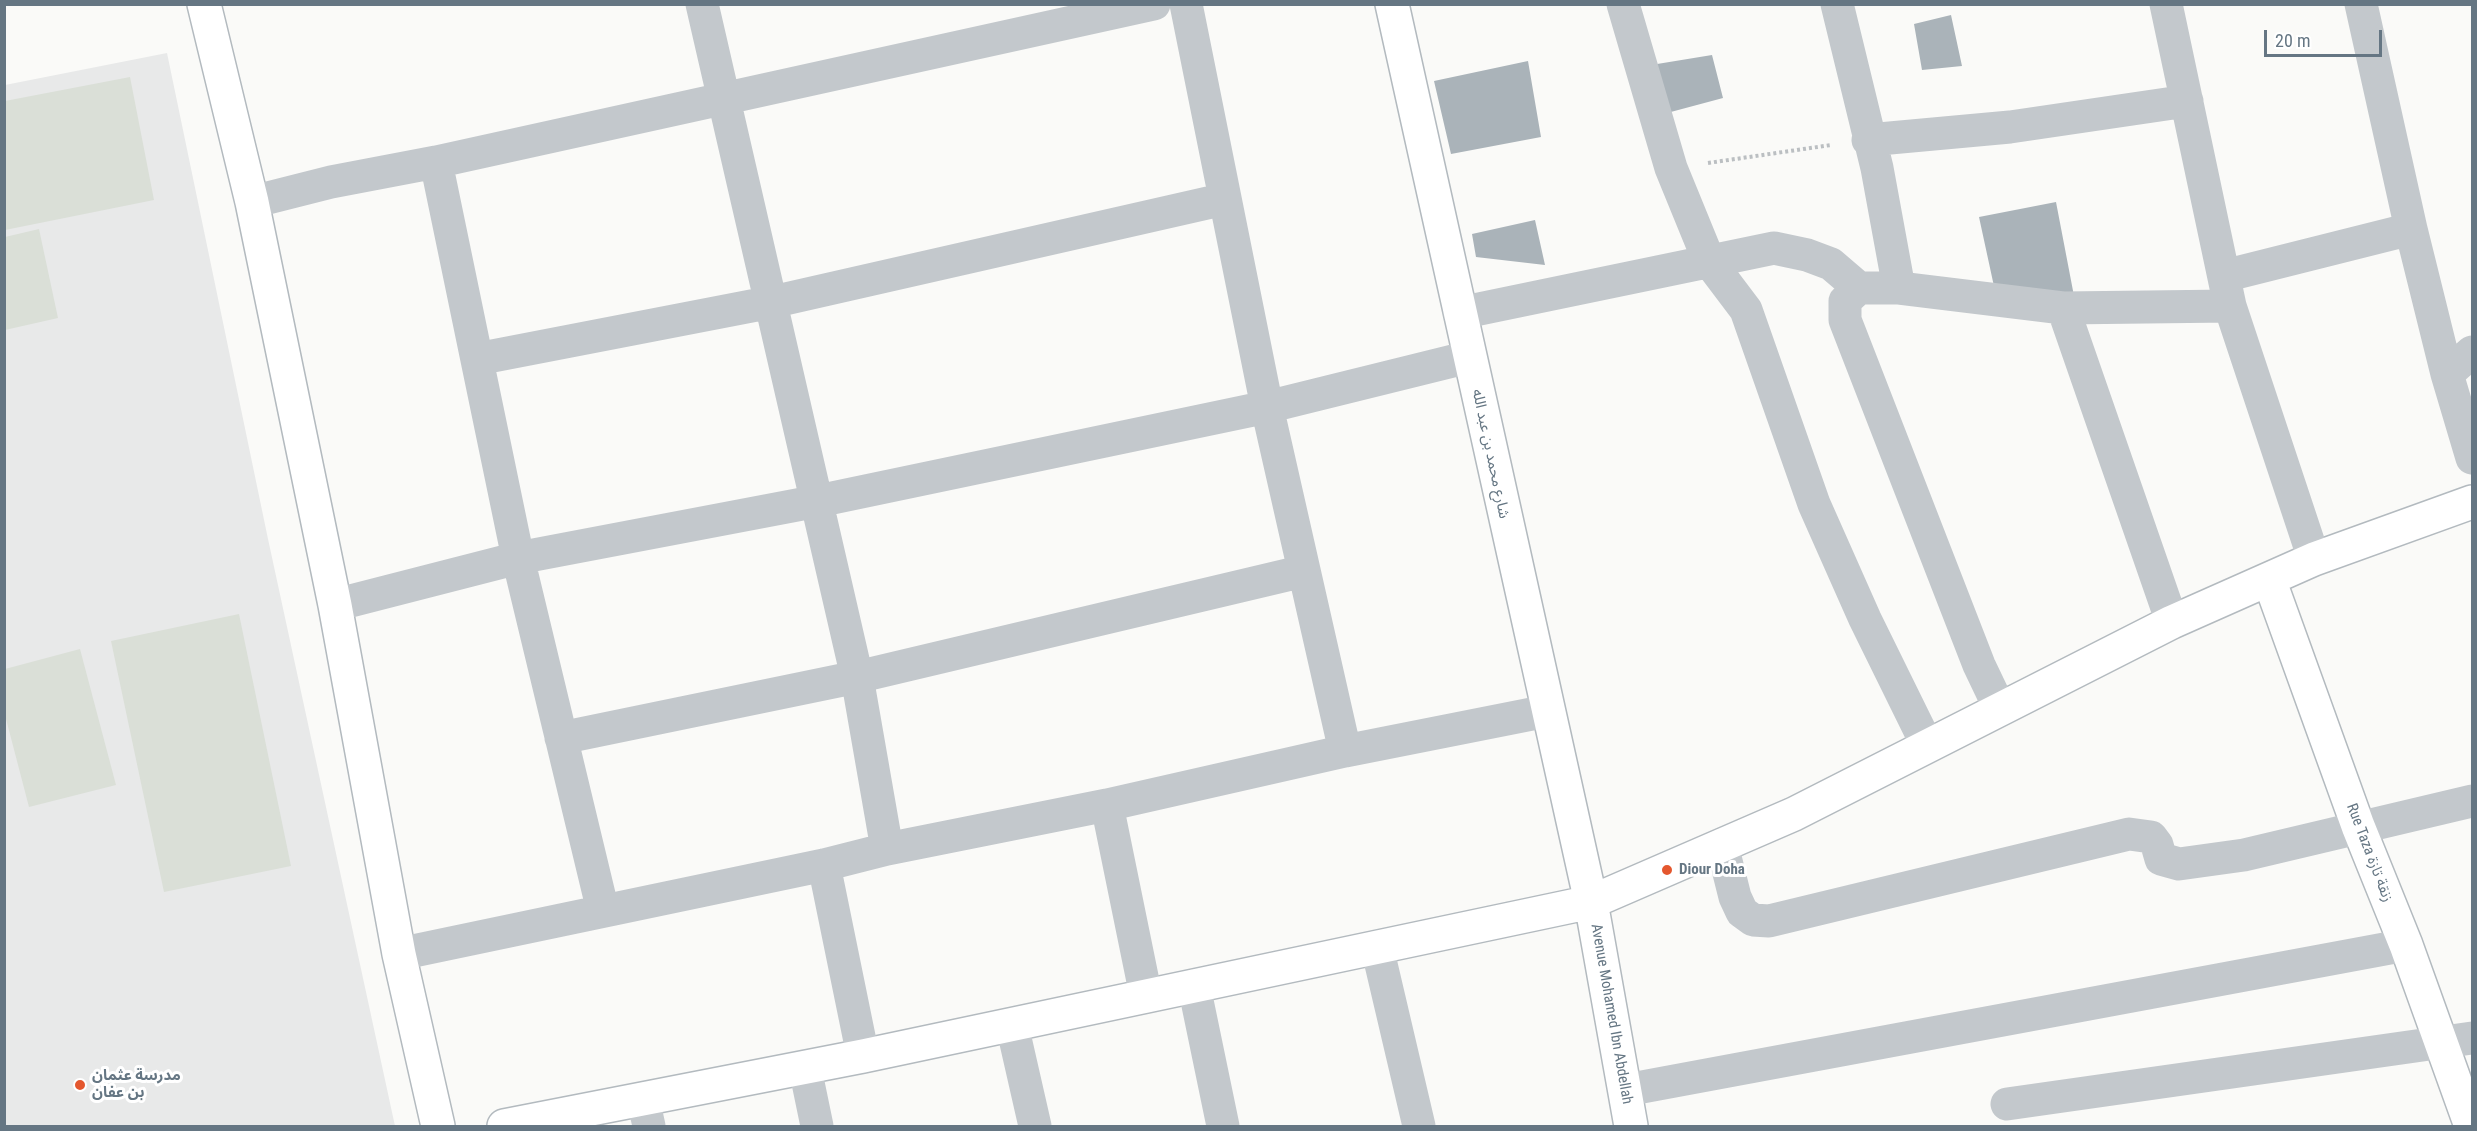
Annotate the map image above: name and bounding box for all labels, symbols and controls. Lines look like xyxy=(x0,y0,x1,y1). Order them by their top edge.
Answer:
scale bar xyxy=(2267,18,2386,56)
text: 20 m xyxy=(2275,30,2310,51)
street label: شارع محمد بن عبد الله xyxy=(1467,388,1513,520)
street label: Rue Taza زنقة تازة xyxy=(2342,801,2396,905)
place label: Diour Doha xyxy=(1679,861,1745,879)
marker: Diour Doha xyxy=(1660,863,1674,877)
street label: Avenue Mohamed Ibn Abdellah xyxy=(1586,922,1636,1106)
place label: مدرسة عثمان بن عفان xyxy=(92,1067,181,1102)
marker: مدرسة عثمان بن عفان xyxy=(73,1078,87,1092)

